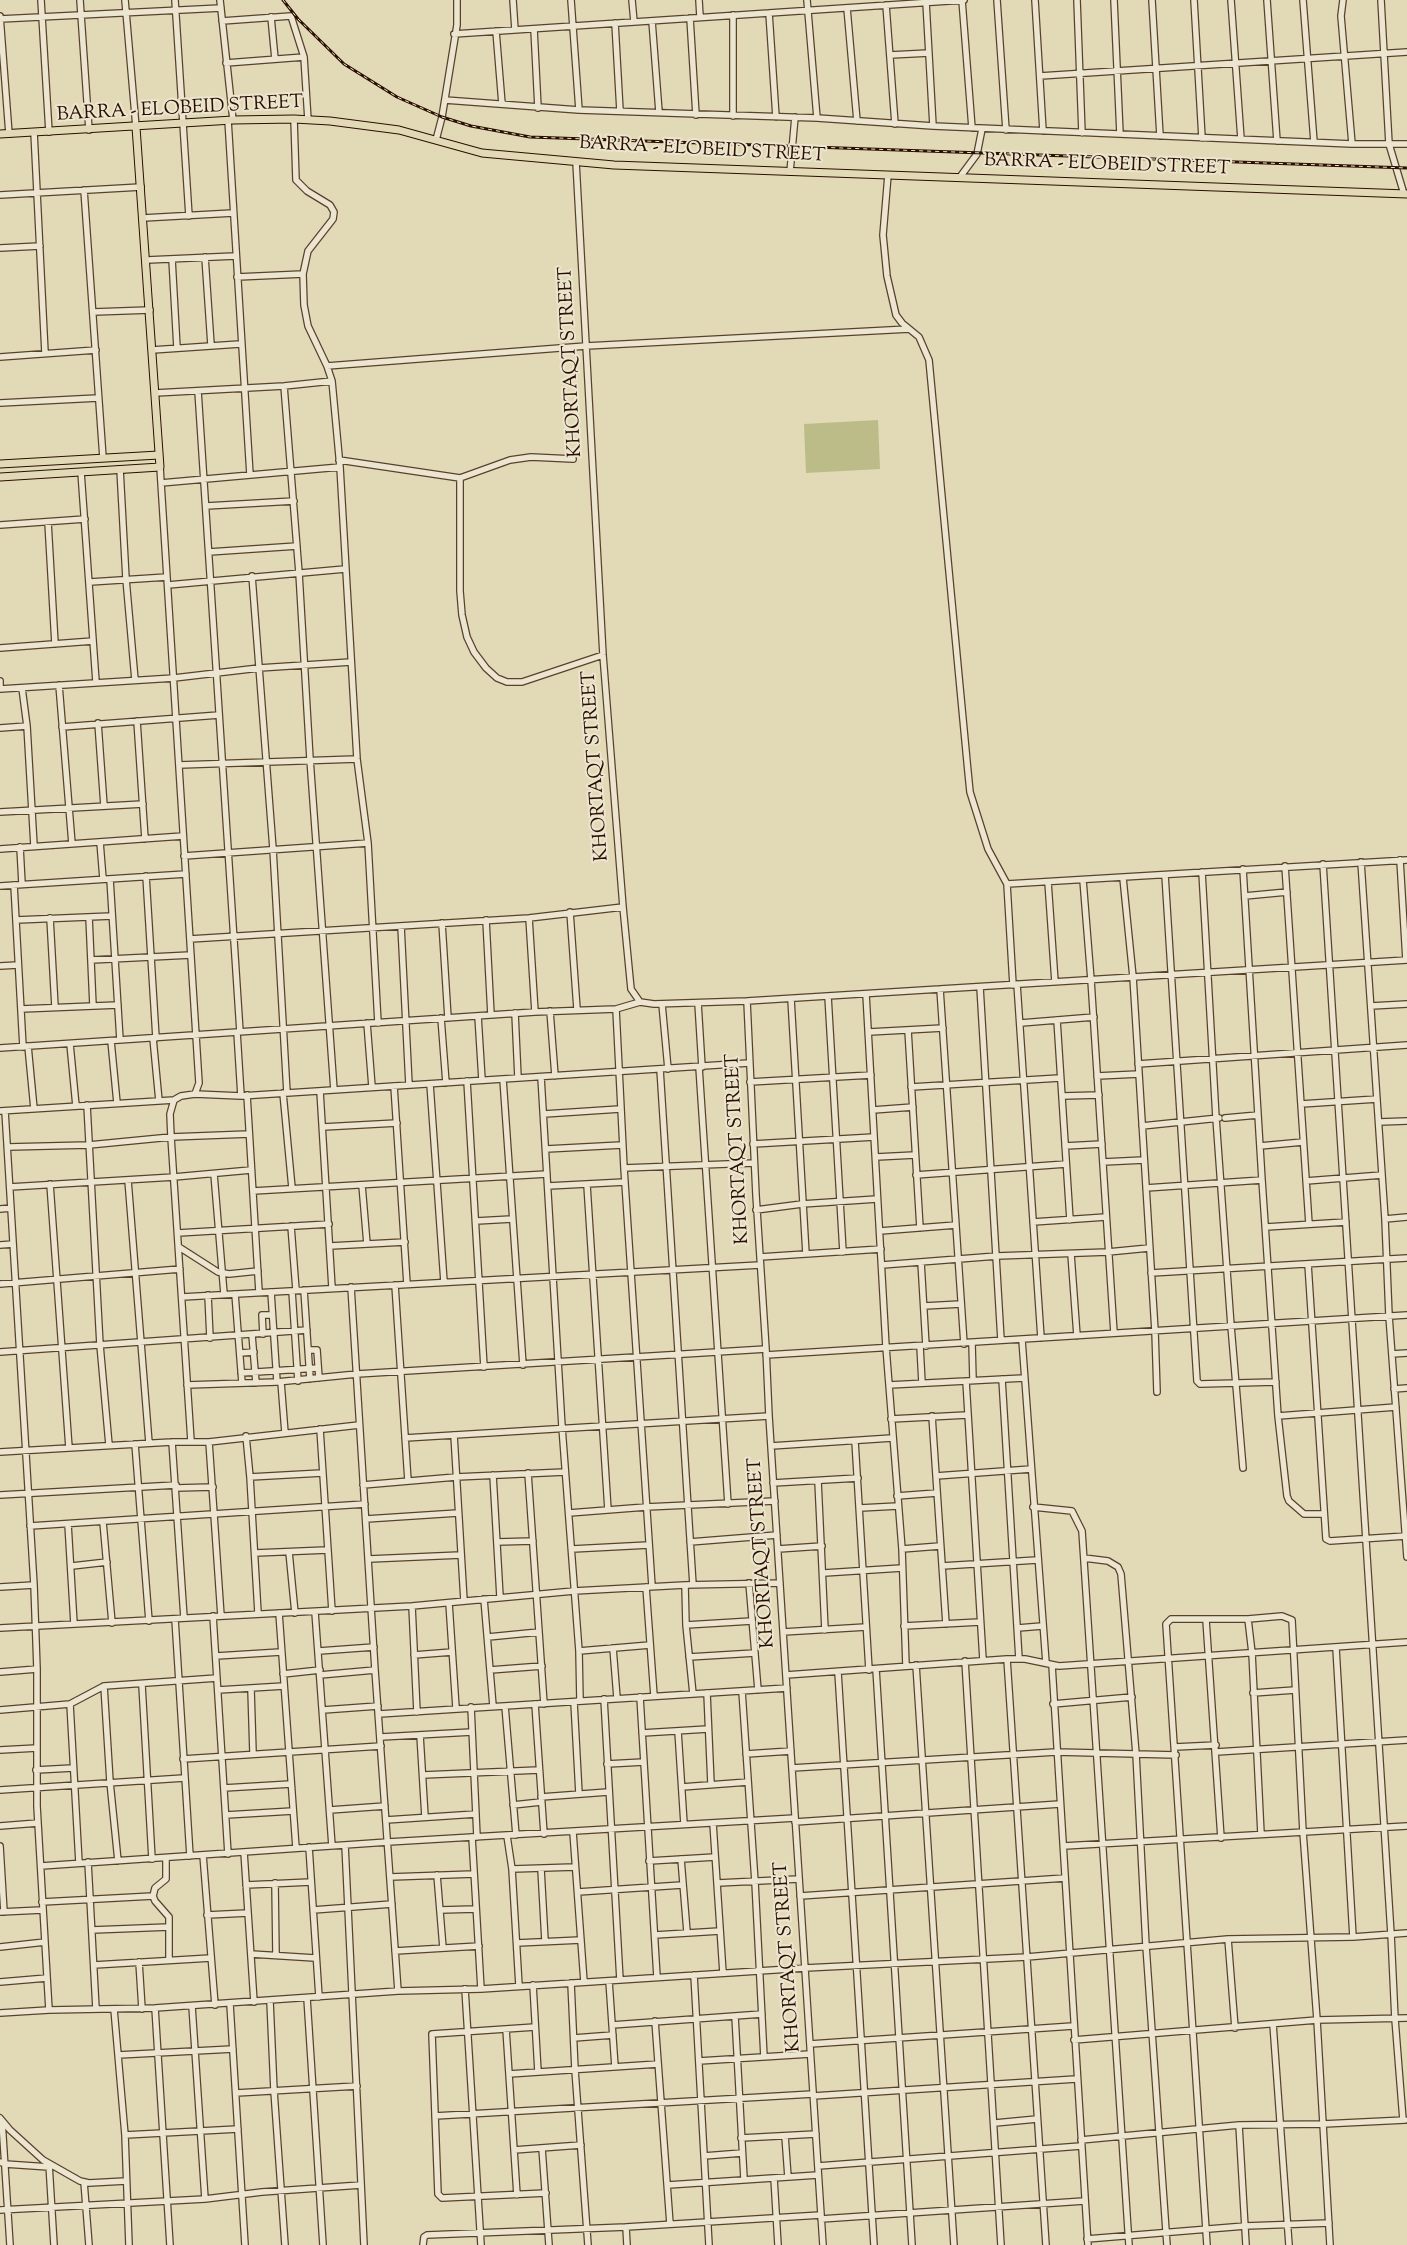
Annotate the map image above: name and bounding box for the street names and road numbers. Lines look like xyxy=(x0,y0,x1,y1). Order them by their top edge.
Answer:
street label: BARRA - ELOBEID STREET xyxy=(56,92,304,128)
street label: BARRA - ELOBEID STREET xyxy=(578,133,826,169)
street label: BARRA - ELOBEID STREET xyxy=(983,150,1231,182)
street label: KHORTAQT STREET xyxy=(556,266,588,458)
street label: KHORTAQT STREET xyxy=(579,670,615,862)
street label: KHORTAQT STREET xyxy=(723,1053,755,1245)
street label: KHORTAQT STREET xyxy=(745,1457,781,1649)
street label: KHORTAQT STREET xyxy=(771,1861,807,2053)

